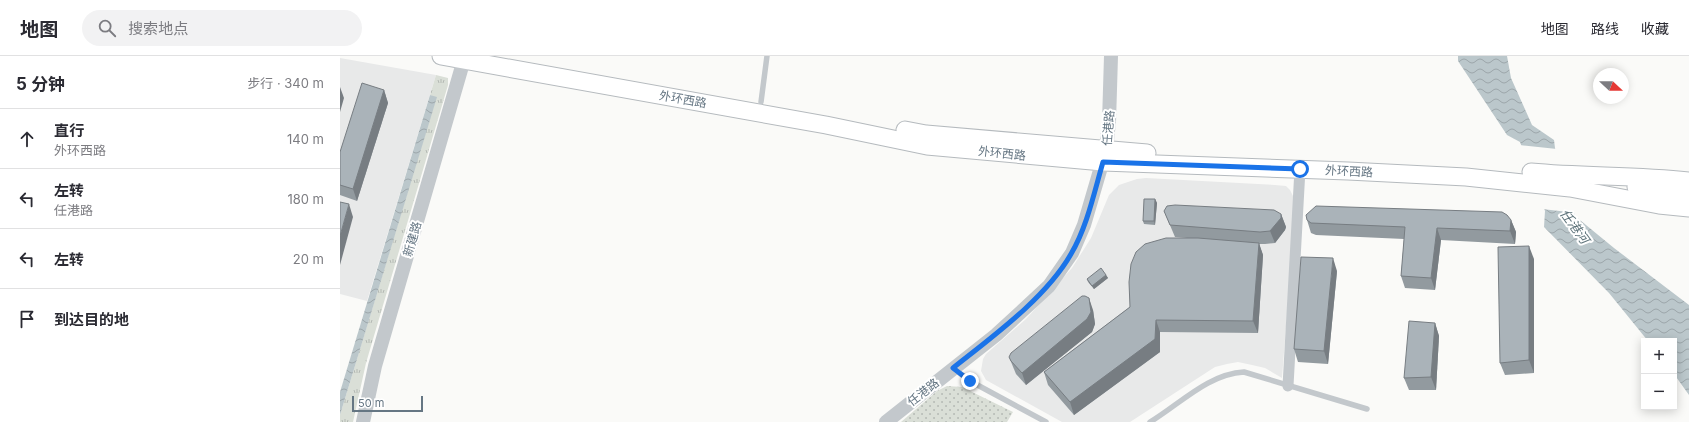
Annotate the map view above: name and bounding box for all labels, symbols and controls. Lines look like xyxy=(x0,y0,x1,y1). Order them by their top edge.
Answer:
search box xyxy=(82,10,362,46)
icon: search xyxy=(96,17,118,39)
text: 地图 xyxy=(20,18,58,41)
text: 搜索地点 xyxy=(128,19,188,38)
text: 地图 xyxy=(1541,20,1569,37)
text: 路线 xyxy=(1591,20,1619,37)
text: 收藏 xyxy=(1641,20,1669,37)
north arrow xyxy=(1593,68,1629,104)
text: 5 分钟 xyxy=(16,74,65,94)
text: 步行 · 340 m xyxy=(247,75,324,91)
street label: 外环西路 xyxy=(658,87,708,111)
street label: 任港路 xyxy=(1099,109,1117,147)
text: 直行 xyxy=(54,121,84,140)
icon: ahead xyxy=(16,128,38,150)
text: 140 m xyxy=(287,131,324,147)
text: 外环西路 xyxy=(54,142,106,158)
street label: 外环西路 xyxy=(977,143,1027,163)
route start xyxy=(1291,160,1309,178)
street label: 外环西路 xyxy=(1325,162,1373,180)
text: 左转 xyxy=(54,181,84,200)
icon: left xyxy=(16,188,38,210)
text: 180 m xyxy=(287,191,324,207)
text: 任港路 xyxy=(54,202,93,218)
water label: 任港河 xyxy=(1557,206,1595,249)
street label: 新建路 xyxy=(400,220,424,258)
icon: left xyxy=(16,248,38,270)
text: 左转 xyxy=(54,250,84,269)
text: 20 m xyxy=(293,251,324,267)
icon: arrive xyxy=(16,308,38,330)
text: 到达目的地 xyxy=(54,310,129,329)
map controls xyxy=(1641,338,1677,410)
button: + xyxy=(1641,338,1677,374)
route end xyxy=(961,372,979,390)
button: − xyxy=(1641,374,1677,410)
street label: 任港路 xyxy=(904,375,942,409)
scale bar xyxy=(352,394,423,413)
text: 50 m xyxy=(358,396,384,410)

